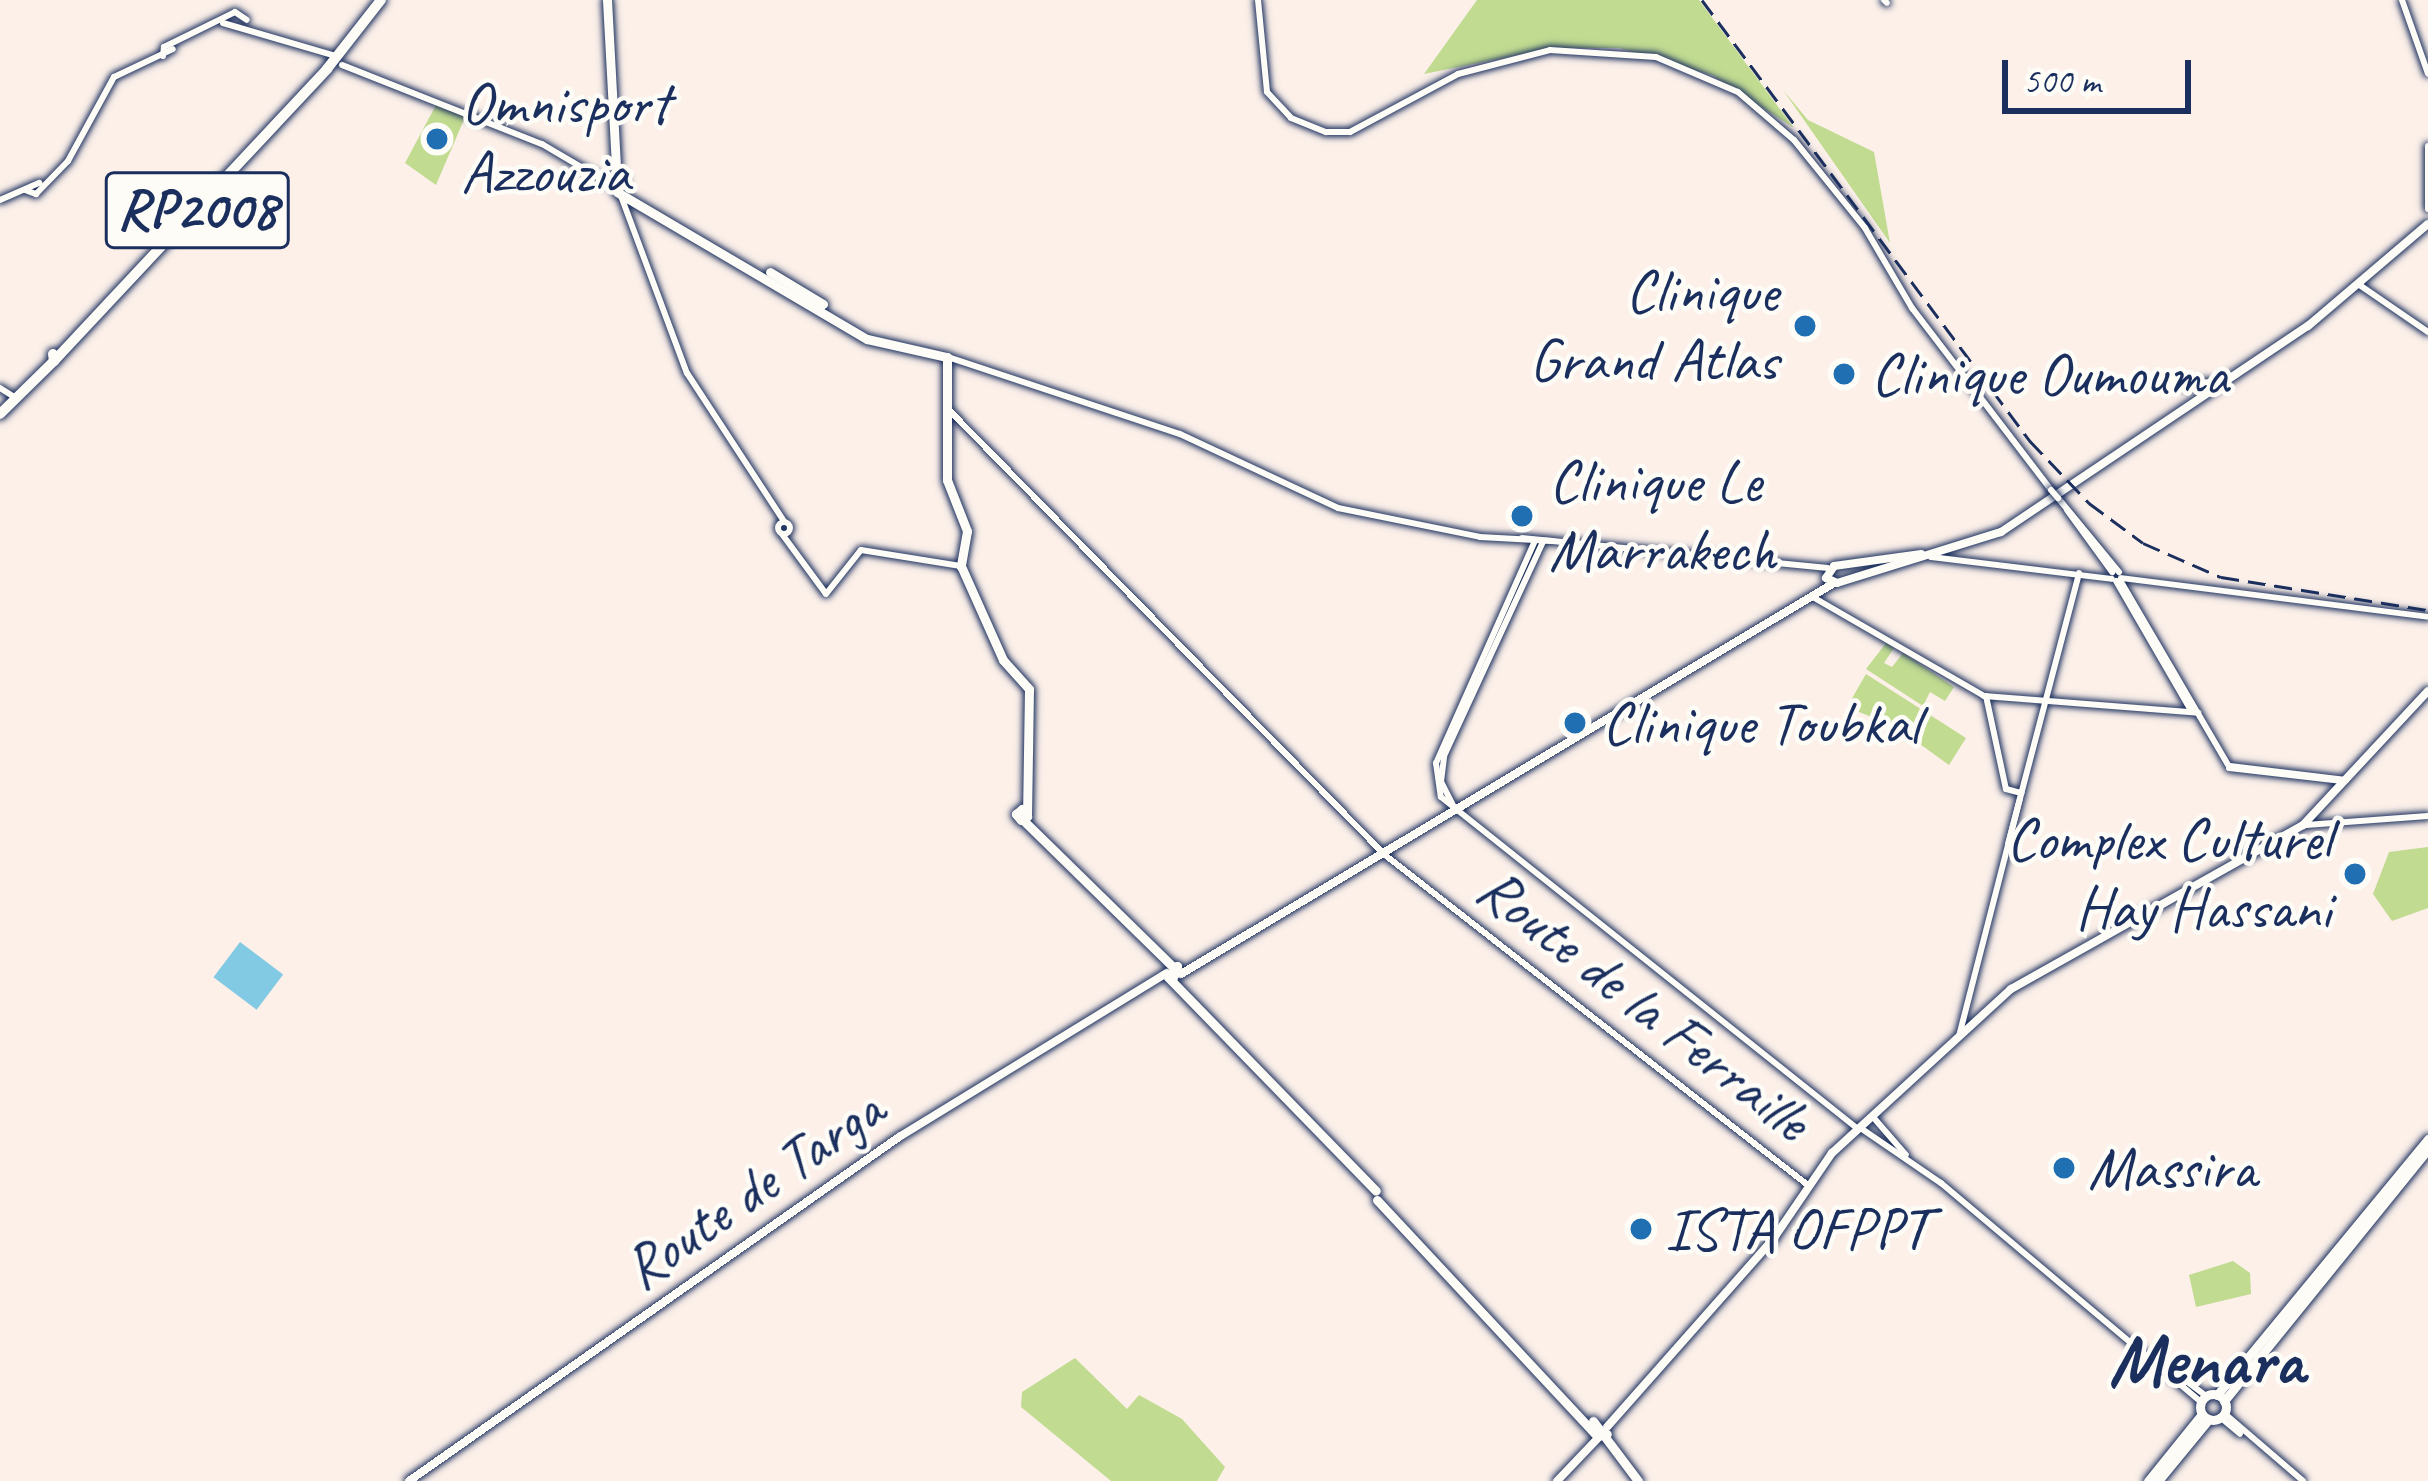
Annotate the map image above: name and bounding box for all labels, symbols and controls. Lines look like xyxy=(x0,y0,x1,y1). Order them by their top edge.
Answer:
scale bar xyxy=(2008,36,2197,110)
text: 500 m xyxy=(2023,58,2100,104)
place label: Omnisport Azzouzia xyxy=(461,68,670,209)
marker: Omnisport Azzouzia xyxy=(424,126,450,152)
road number: RP2008 xyxy=(104,159,290,261)
place label: Clinique Grand Atlas xyxy=(1529,256,1778,397)
marker: Clinique Grand Atlas xyxy=(1789,310,1821,342)
place label: Clinique Oumouma xyxy=(1871,338,2230,410)
marker: Clinique Oumouma xyxy=(1828,358,1860,390)
place label: Clinique Le Marrakech xyxy=(1549,446,1776,587)
marker: Clinique Le Marrakech xyxy=(1506,500,1538,532)
place label: Clinique Toubkal xyxy=(1602,687,1917,759)
marker: Clinique Toubkal xyxy=(1559,707,1591,739)
place label: Complex Culturel Hay Hassani xyxy=(2007,804,2331,945)
street label: Route de la Ferraille xyxy=(1464,852,1824,1156)
marker: Complex Culturel Hay Hassani xyxy=(2342,861,2368,887)
street label: Route de Targa xyxy=(609,1073,897,1305)
place label: Massira xyxy=(2088,1132,2256,1204)
marker: Massira xyxy=(2051,1155,2077,1181)
place label: ISTA OFPPT xyxy=(1665,1193,1929,1265)
marker: ISTA OFPPT xyxy=(1628,1216,1654,1242)
district label: Menara xyxy=(2108,1318,2304,1404)

